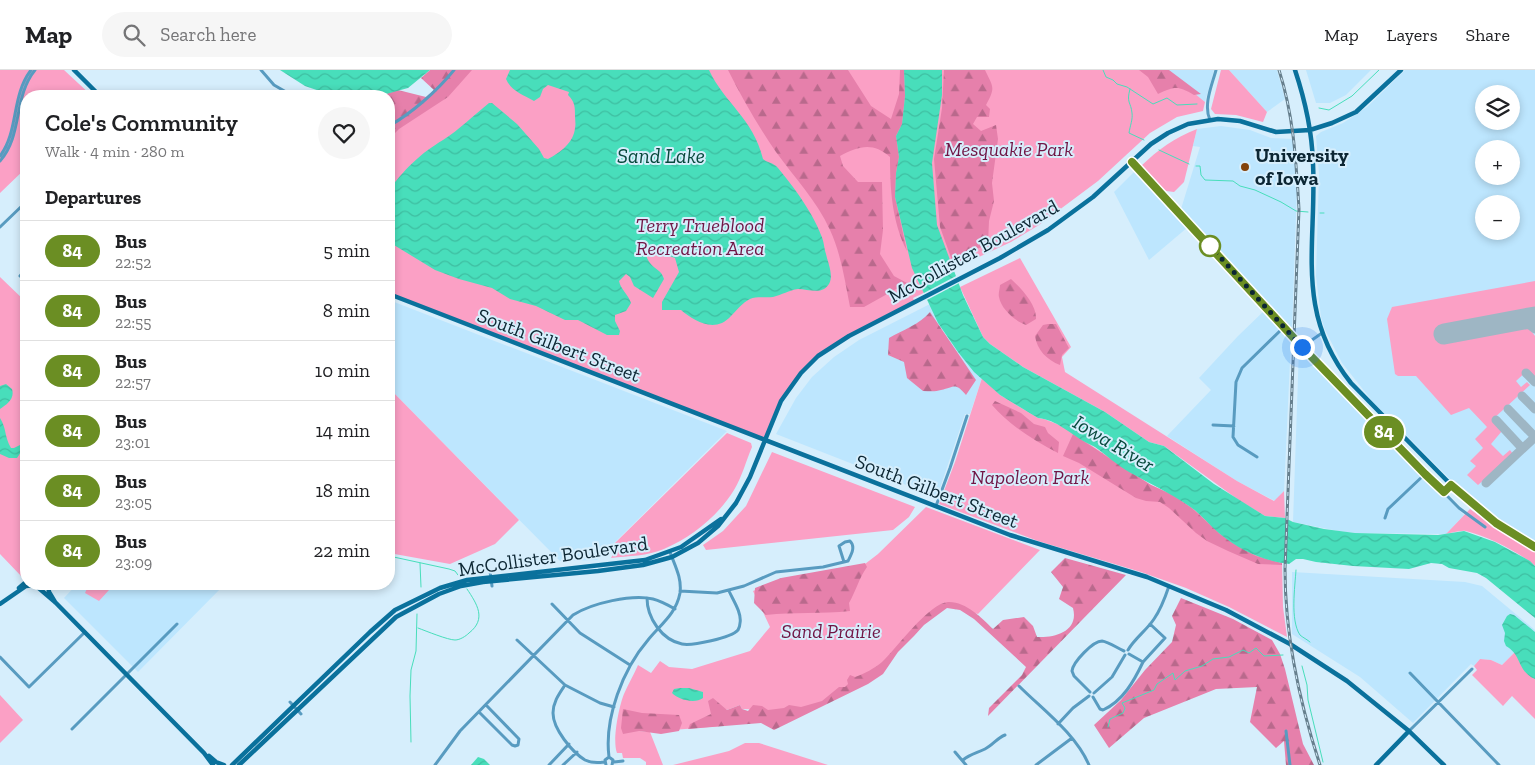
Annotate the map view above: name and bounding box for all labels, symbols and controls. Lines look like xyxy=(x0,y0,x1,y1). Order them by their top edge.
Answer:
search box xyxy=(102,12,452,57)
text: Map xyxy=(25,20,72,49)
icon: search xyxy=(120,21,148,49)
text: Search here xyxy=(160,23,257,46)
text: Map xyxy=(1324,24,1359,46)
text: Layers xyxy=(1387,24,1438,46)
text: Share xyxy=(1466,24,1510,46)
map controls xyxy=(1475,85,1520,240)
button: layers xyxy=(1475,85,1520,130)
button: heart xyxy=(318,107,370,159)
text: Cole's Community xyxy=(45,108,238,137)
park label: Mesquakie Park xyxy=(945,137,1073,161)
button: + xyxy=(1475,140,1520,185)
text: Walk · 4 min · 280 m xyxy=(45,142,184,161)
water label: Sand Lake xyxy=(617,143,705,168)
place label: University of Iowa xyxy=(1255,143,1349,190)
marker: University of Iowa xyxy=(1239,161,1251,173)
text: Departures xyxy=(45,186,141,209)
street label: McCollister Boulevard xyxy=(884,194,1062,308)
button: − xyxy=(1475,195,1520,240)
park label: Terry Trueblood Recreation Area xyxy=(636,213,764,260)
text: Bus xyxy=(115,230,147,253)
unlabelled marker xyxy=(1199,235,1221,257)
text: 5 min xyxy=(323,239,370,262)
text: 84 xyxy=(63,240,82,262)
text: 22:52 xyxy=(115,253,152,272)
text: Bus xyxy=(115,290,147,313)
text: 8 min xyxy=(323,299,370,322)
text: 84 xyxy=(63,300,82,322)
street label: South Gilbert Street xyxy=(474,303,645,387)
text: 22:55 xyxy=(115,313,151,332)
your location xyxy=(1290,335,1315,360)
text: Bus xyxy=(115,350,147,373)
text: 10 min xyxy=(315,359,370,382)
text: 84 xyxy=(63,360,82,382)
text: 22:57 xyxy=(115,373,151,392)
water label: Iowa River xyxy=(1069,409,1160,477)
text: Bus xyxy=(115,410,147,433)
line badge: 84 xyxy=(1362,416,1406,448)
text: 14 min xyxy=(316,419,370,442)
text: 84 xyxy=(63,420,82,442)
text: 84 xyxy=(1374,421,1394,443)
text: 23:01 xyxy=(115,433,150,452)
street label: South Gilbert Street xyxy=(852,449,1023,533)
park label: Napoleon Park xyxy=(971,465,1089,489)
text: Bus xyxy=(115,470,147,493)
text: 18 min xyxy=(316,479,370,502)
text: 84 xyxy=(63,480,82,502)
text: 23:05 xyxy=(115,493,152,512)
text: Bus xyxy=(115,530,147,553)
street label: McCollister Boulevard xyxy=(457,531,649,581)
text: 22 min xyxy=(314,539,370,562)
text: 84 xyxy=(63,540,82,562)
text: 23:09 xyxy=(115,553,152,572)
park label: Sand Prairie xyxy=(781,619,881,643)

